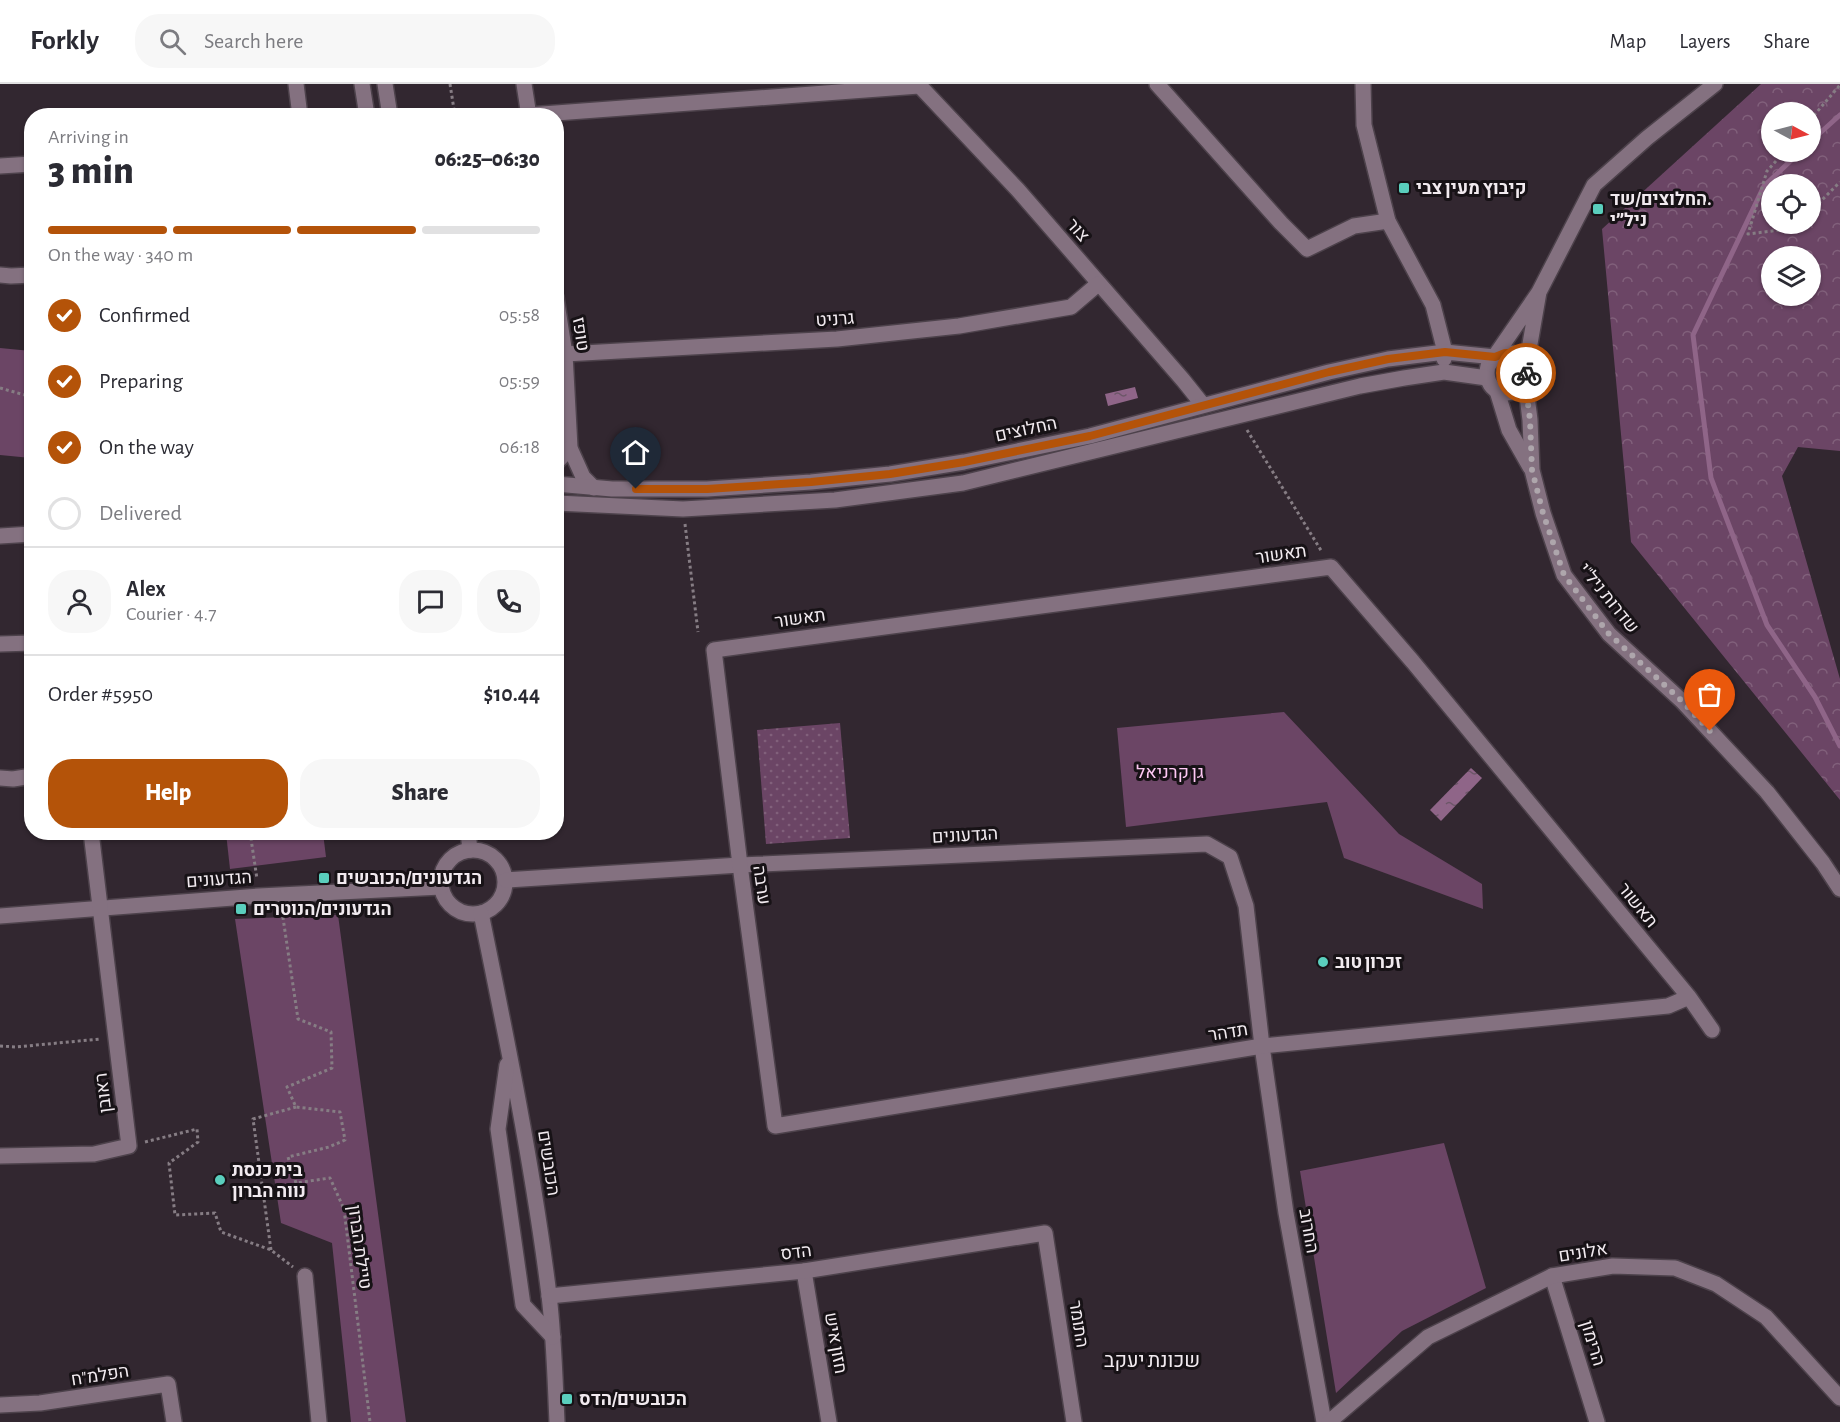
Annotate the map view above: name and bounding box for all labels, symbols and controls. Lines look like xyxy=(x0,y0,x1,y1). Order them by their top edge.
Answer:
search box xyxy=(135,14,555,68)
icon: search xyxy=(156,25,189,58)
text: Forkly xyxy=(30,27,99,55)
text: Search here xyxy=(204,30,303,52)
text: Map xyxy=(1610,31,1646,52)
text: Layers xyxy=(1679,31,1730,52)
text: Share xyxy=(1763,31,1810,52)
north arrow xyxy=(1761,102,1821,162)
map controls xyxy=(1761,102,1821,306)
text: Arriving in xyxy=(48,127,129,147)
text: 06:25–06:30 xyxy=(434,148,540,170)
text: 3 min xyxy=(48,152,134,191)
button: locate xyxy=(1761,174,1821,234)
place label: קיבוץ מעין צבי xyxy=(1416,180,1526,198)
marker: קיבוץ מעין צבי xyxy=(1397,181,1411,195)
place label: החלוצים/שד. ניל״י xyxy=(1610,191,1711,230)
marker: החלוצים/שד. ניל״י xyxy=(1591,202,1605,216)
street label: צור xyxy=(1063,216,1092,246)
text: On the way · 340 m xyxy=(48,245,193,265)
button: layers xyxy=(1761,246,1821,306)
icon: check xyxy=(48,299,81,332)
text: Confirmed xyxy=(99,304,190,326)
text: 05:58 xyxy=(499,305,540,325)
street label: גרניט xyxy=(815,310,855,330)
street label: טופז xyxy=(569,316,591,352)
courier xyxy=(1496,343,1556,403)
icon: bike xyxy=(1510,357,1543,390)
icon: check xyxy=(48,365,81,398)
text: Preparing xyxy=(99,370,183,392)
text: 05:59 xyxy=(499,371,540,391)
street label: החלוצים xyxy=(994,415,1059,445)
pin xyxy=(610,427,661,489)
icon: check xyxy=(48,431,81,464)
text: On the way xyxy=(99,436,194,458)
icon: home xyxy=(619,436,652,469)
text: 06:18 xyxy=(499,437,540,457)
text: Delivered xyxy=(99,502,182,524)
street label: תאשור xyxy=(1255,543,1308,567)
street label: שדרות ניל"י xyxy=(1575,560,1642,637)
button: person xyxy=(48,570,111,633)
button: chat xyxy=(399,570,462,633)
button: phone xyxy=(477,570,540,633)
text: Alex xyxy=(126,578,166,600)
text: Courier · 4.7 xyxy=(126,604,217,624)
street label: תאשור xyxy=(774,607,827,631)
pin xyxy=(1684,669,1735,731)
icon: bag xyxy=(1693,678,1726,711)
text: Order #5950 xyxy=(48,683,153,705)
text: $10.44 xyxy=(484,683,540,705)
button: Help xyxy=(48,759,288,828)
button: Share xyxy=(300,759,540,828)
park label: גן קרניאל xyxy=(1136,764,1204,782)
street label: הגדעונים xyxy=(932,825,999,847)
street label: ערבה xyxy=(749,864,773,906)
street label: הגדעונים xyxy=(185,869,253,891)
place label: הגדעונים/הכובשים xyxy=(336,870,482,888)
marker: הגדעונים/הכובשים xyxy=(317,871,331,885)
street label: תאשור xyxy=(1614,880,1660,931)
place label: הגדעונים/הנוטרים xyxy=(253,901,392,919)
marker: הגדעונים/הנוטרים xyxy=(234,902,248,916)
place label: זכרון טוב xyxy=(1335,954,1402,972)
marker: זכרון טוב xyxy=(1316,955,1330,969)
street label: תדהר xyxy=(1207,1021,1249,1045)
street label: ראובן xyxy=(93,1072,115,1114)
street label: הכובשים xyxy=(534,1129,562,1197)
place label: בית כנסת נווה הברון xyxy=(232,1162,306,1201)
marker: בית כנסת נווה הברון xyxy=(213,1173,227,1187)
street label: טיילת הברון xyxy=(344,1204,374,1290)
street label: החרוב xyxy=(1295,1207,1321,1255)
street label: אלונים xyxy=(1557,1240,1609,1266)
street label: הדס xyxy=(779,1242,813,1264)
street label: התומר xyxy=(1065,1299,1091,1349)
street label: חזון איש xyxy=(821,1311,849,1375)
street label: הרימון xyxy=(1577,1318,1607,1368)
district label: שכונת יעקב xyxy=(1104,1351,1200,1371)
street label: הפלמ"ח xyxy=(70,1363,130,1389)
place label: הכובשים/הדס xyxy=(579,1391,687,1409)
marker: הכובשים/הדס xyxy=(560,1392,574,1406)

